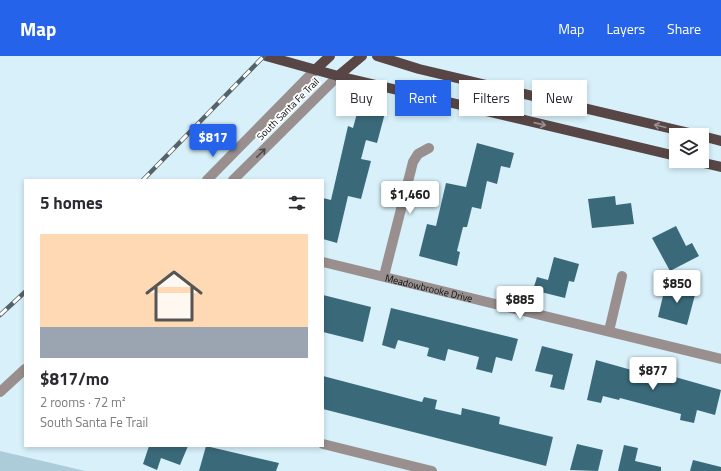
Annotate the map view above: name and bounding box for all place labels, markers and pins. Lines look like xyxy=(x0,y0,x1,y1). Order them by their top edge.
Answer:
pin: $817 xyxy=(189,124,237,158)
pin: $1,460 xyxy=(377,181,443,215)
pin: $850 xyxy=(653,270,701,304)
pin: $885 xyxy=(496,286,544,320)
pin: $877 xyxy=(629,357,677,391)

